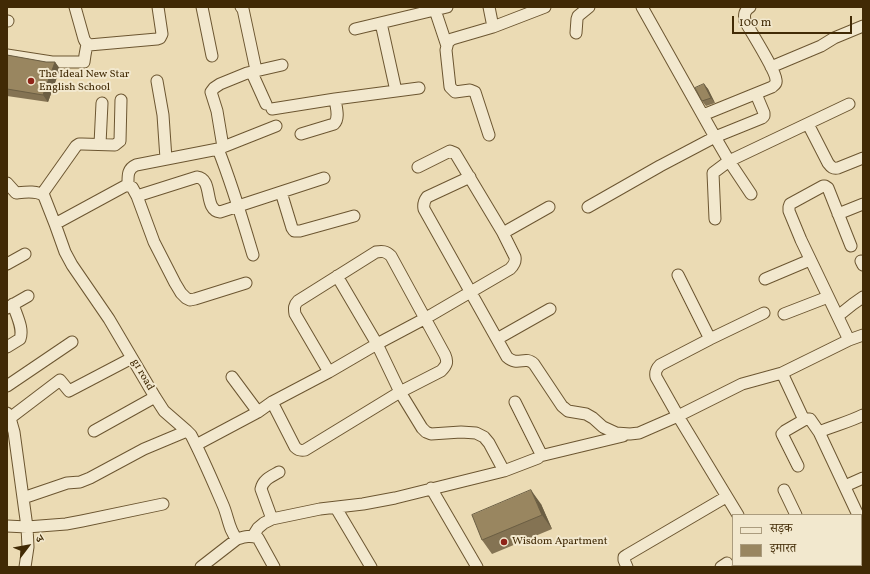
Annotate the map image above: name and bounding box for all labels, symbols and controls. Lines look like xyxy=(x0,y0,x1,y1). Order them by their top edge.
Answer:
scale bar xyxy=(734,8,854,34)
text: 100 m xyxy=(739,15,771,31)
place label: The Ideal New Star English School xyxy=(39,68,129,94)
marker: The Ideal New Star English School xyxy=(26,76,36,86)
street label: g1 road xyxy=(128,357,156,393)
legend xyxy=(732,514,862,566)
text: सड़क xyxy=(770,521,793,537)
north arrow xyxy=(8,526,48,566)
text: उ xyxy=(31,533,46,546)
place label: Wisdom Apartment xyxy=(512,535,608,549)
marker: Wisdom Apartment xyxy=(499,537,509,547)
text: इमारत xyxy=(770,541,796,557)

